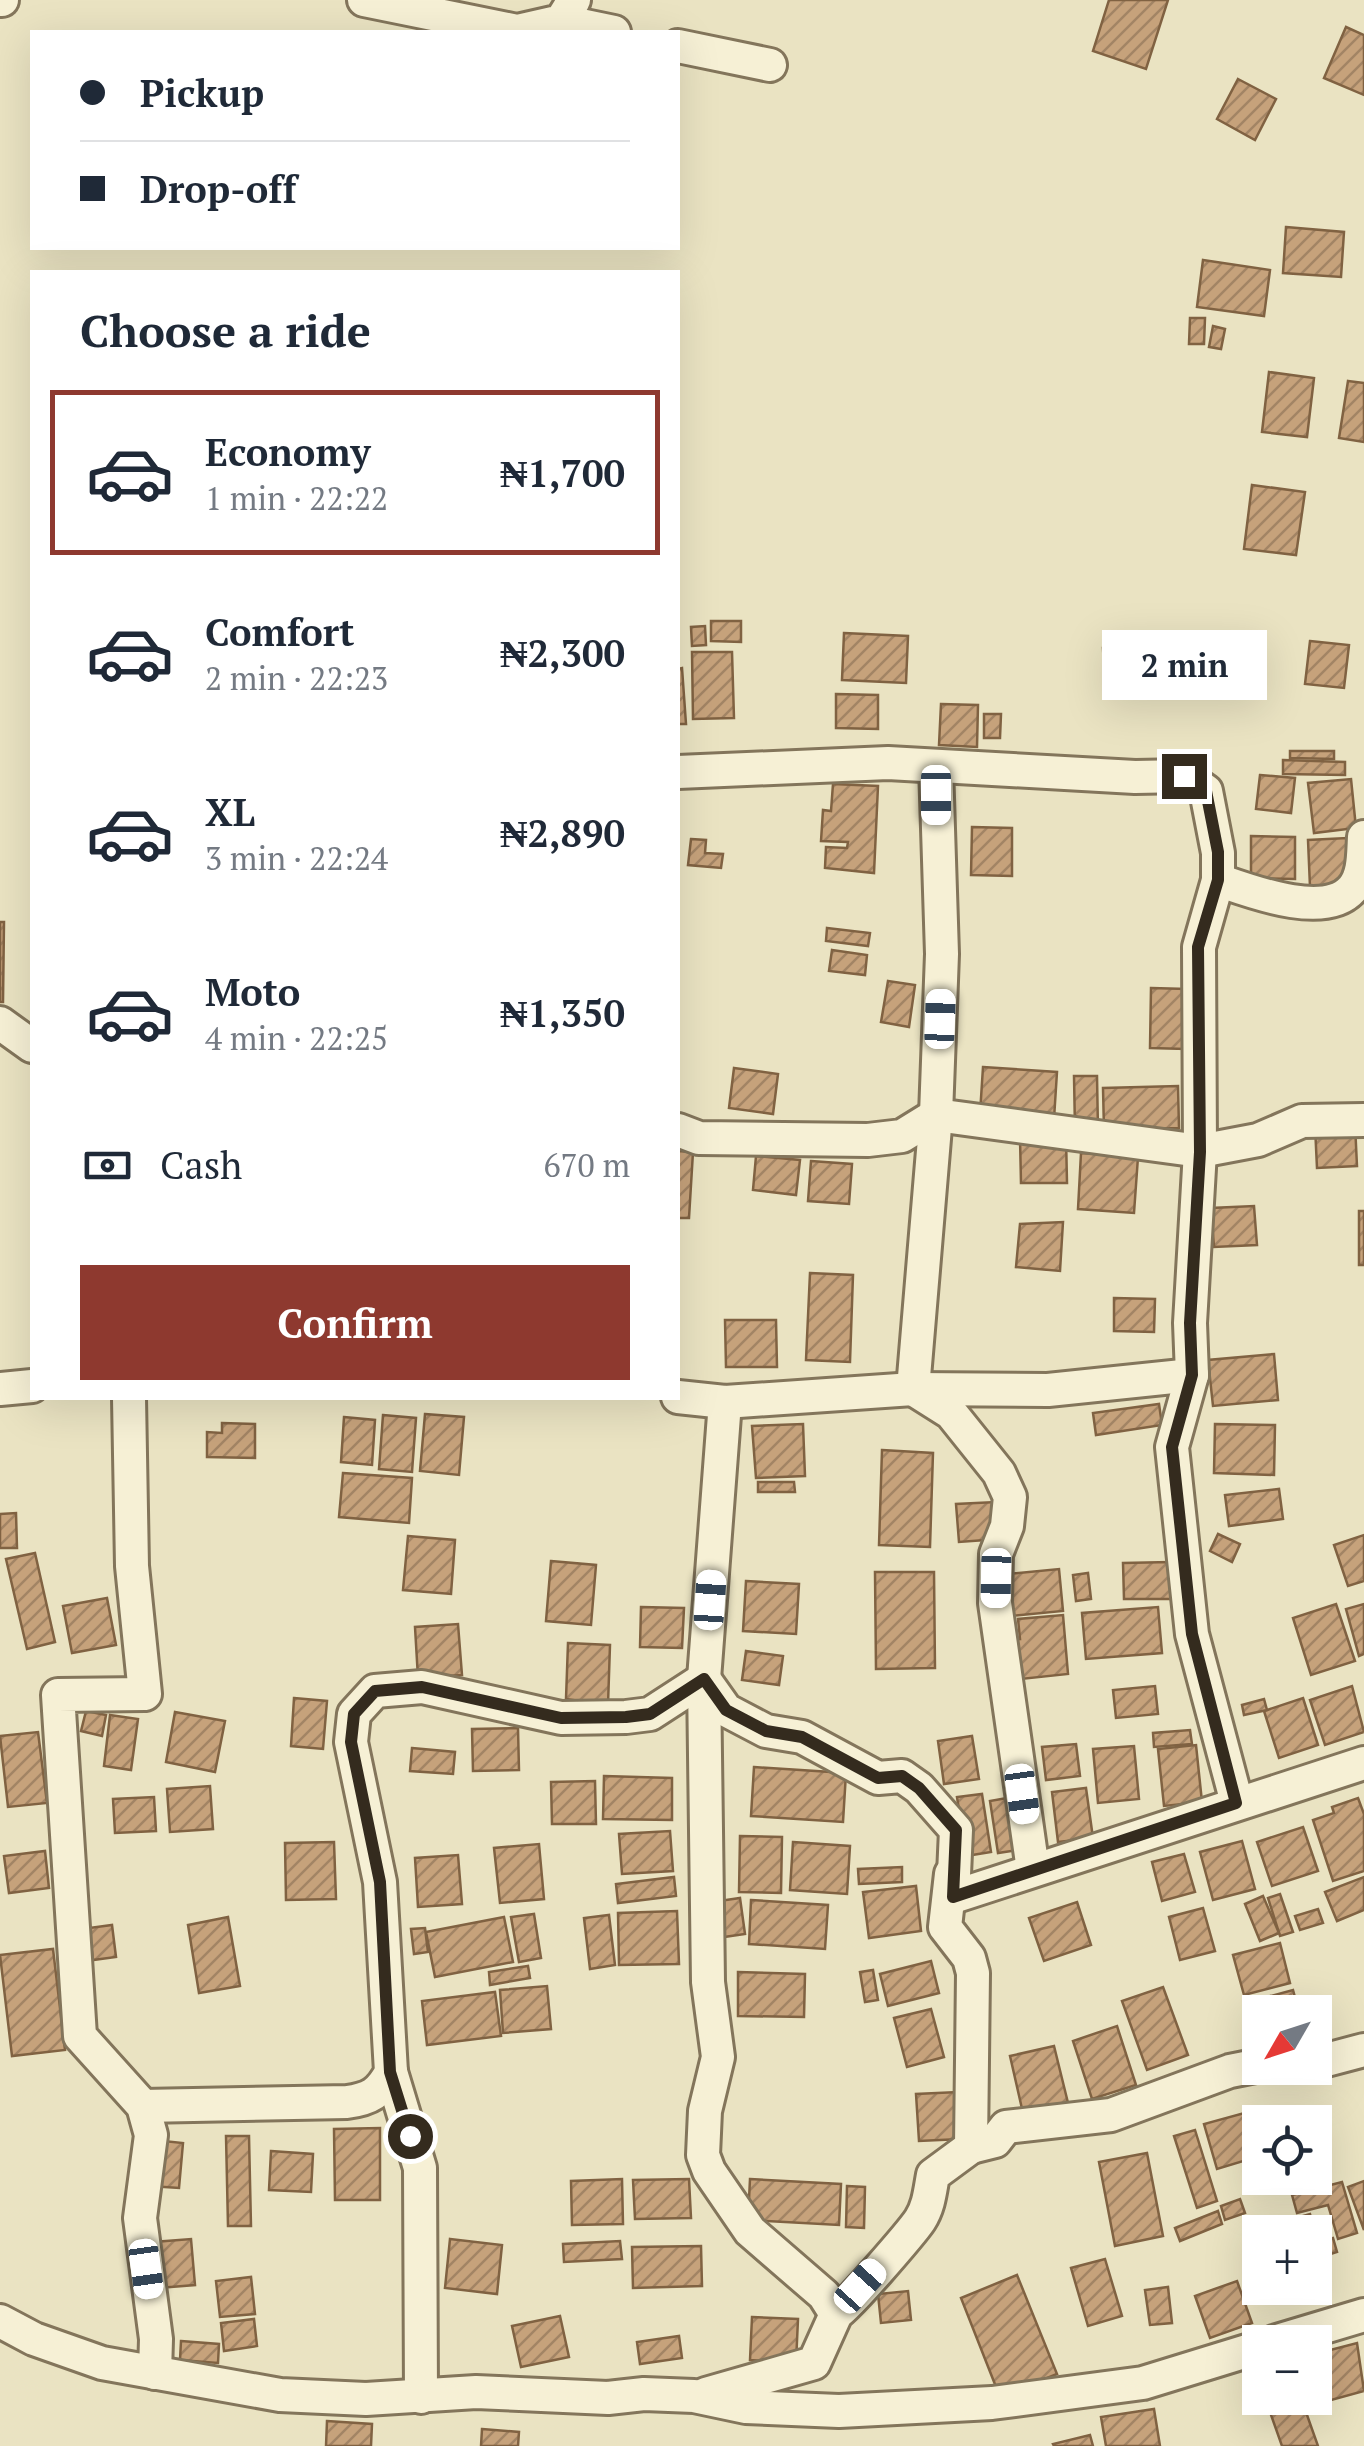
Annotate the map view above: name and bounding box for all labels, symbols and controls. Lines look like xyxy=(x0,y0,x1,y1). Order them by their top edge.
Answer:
text: Pickup xyxy=(140,68,264,118)
text: Drop-off xyxy=(140,164,297,214)
text: Choose a ride xyxy=(80,300,371,360)
text: Economy xyxy=(205,427,371,477)
icon: car xyxy=(85,428,175,518)
text: ₦1,700 xyxy=(500,448,625,498)
text: 1 min · 22:22 xyxy=(205,477,388,519)
text: Comfort xyxy=(205,607,354,657)
icon: car xyxy=(85,608,175,698)
text: ₦2,300 xyxy=(500,628,625,678)
callout: 2 min xyxy=(1102,631,1266,701)
text: 2 min xyxy=(1141,644,1228,686)
text: 2 min · 22:23 xyxy=(205,657,388,699)
route end xyxy=(1162,754,1207,799)
car xyxy=(921,765,951,825)
text: XL xyxy=(205,787,255,837)
icon: car xyxy=(85,788,175,878)
text: ₦2,890 xyxy=(500,808,625,858)
text: 3 min · 22:24 xyxy=(205,837,388,879)
text: Moto xyxy=(205,967,300,1017)
icon: car xyxy=(85,968,175,1058)
text: ₦1,350 xyxy=(500,988,625,1038)
car xyxy=(924,988,956,1050)
text: 4 min · 22:25 xyxy=(205,1017,388,1059)
icon: cash xyxy=(80,1138,135,1193)
text: Cash xyxy=(160,1140,242,1190)
text: 670 m xyxy=(543,1144,630,1186)
button: Confirm xyxy=(80,1265,630,1380)
car xyxy=(980,1548,1012,1608)
car xyxy=(693,1569,727,1631)
car xyxy=(1003,1762,1041,1826)
north arrow xyxy=(1242,1995,1332,2085)
map controls xyxy=(1242,1995,1332,2415)
button: locate xyxy=(1242,2105,1332,2195)
route start xyxy=(388,2114,433,2159)
button: + xyxy=(1242,2215,1332,2305)
car xyxy=(127,2237,165,2301)
car xyxy=(829,2254,891,2318)
button: − xyxy=(1242,2325,1332,2415)

